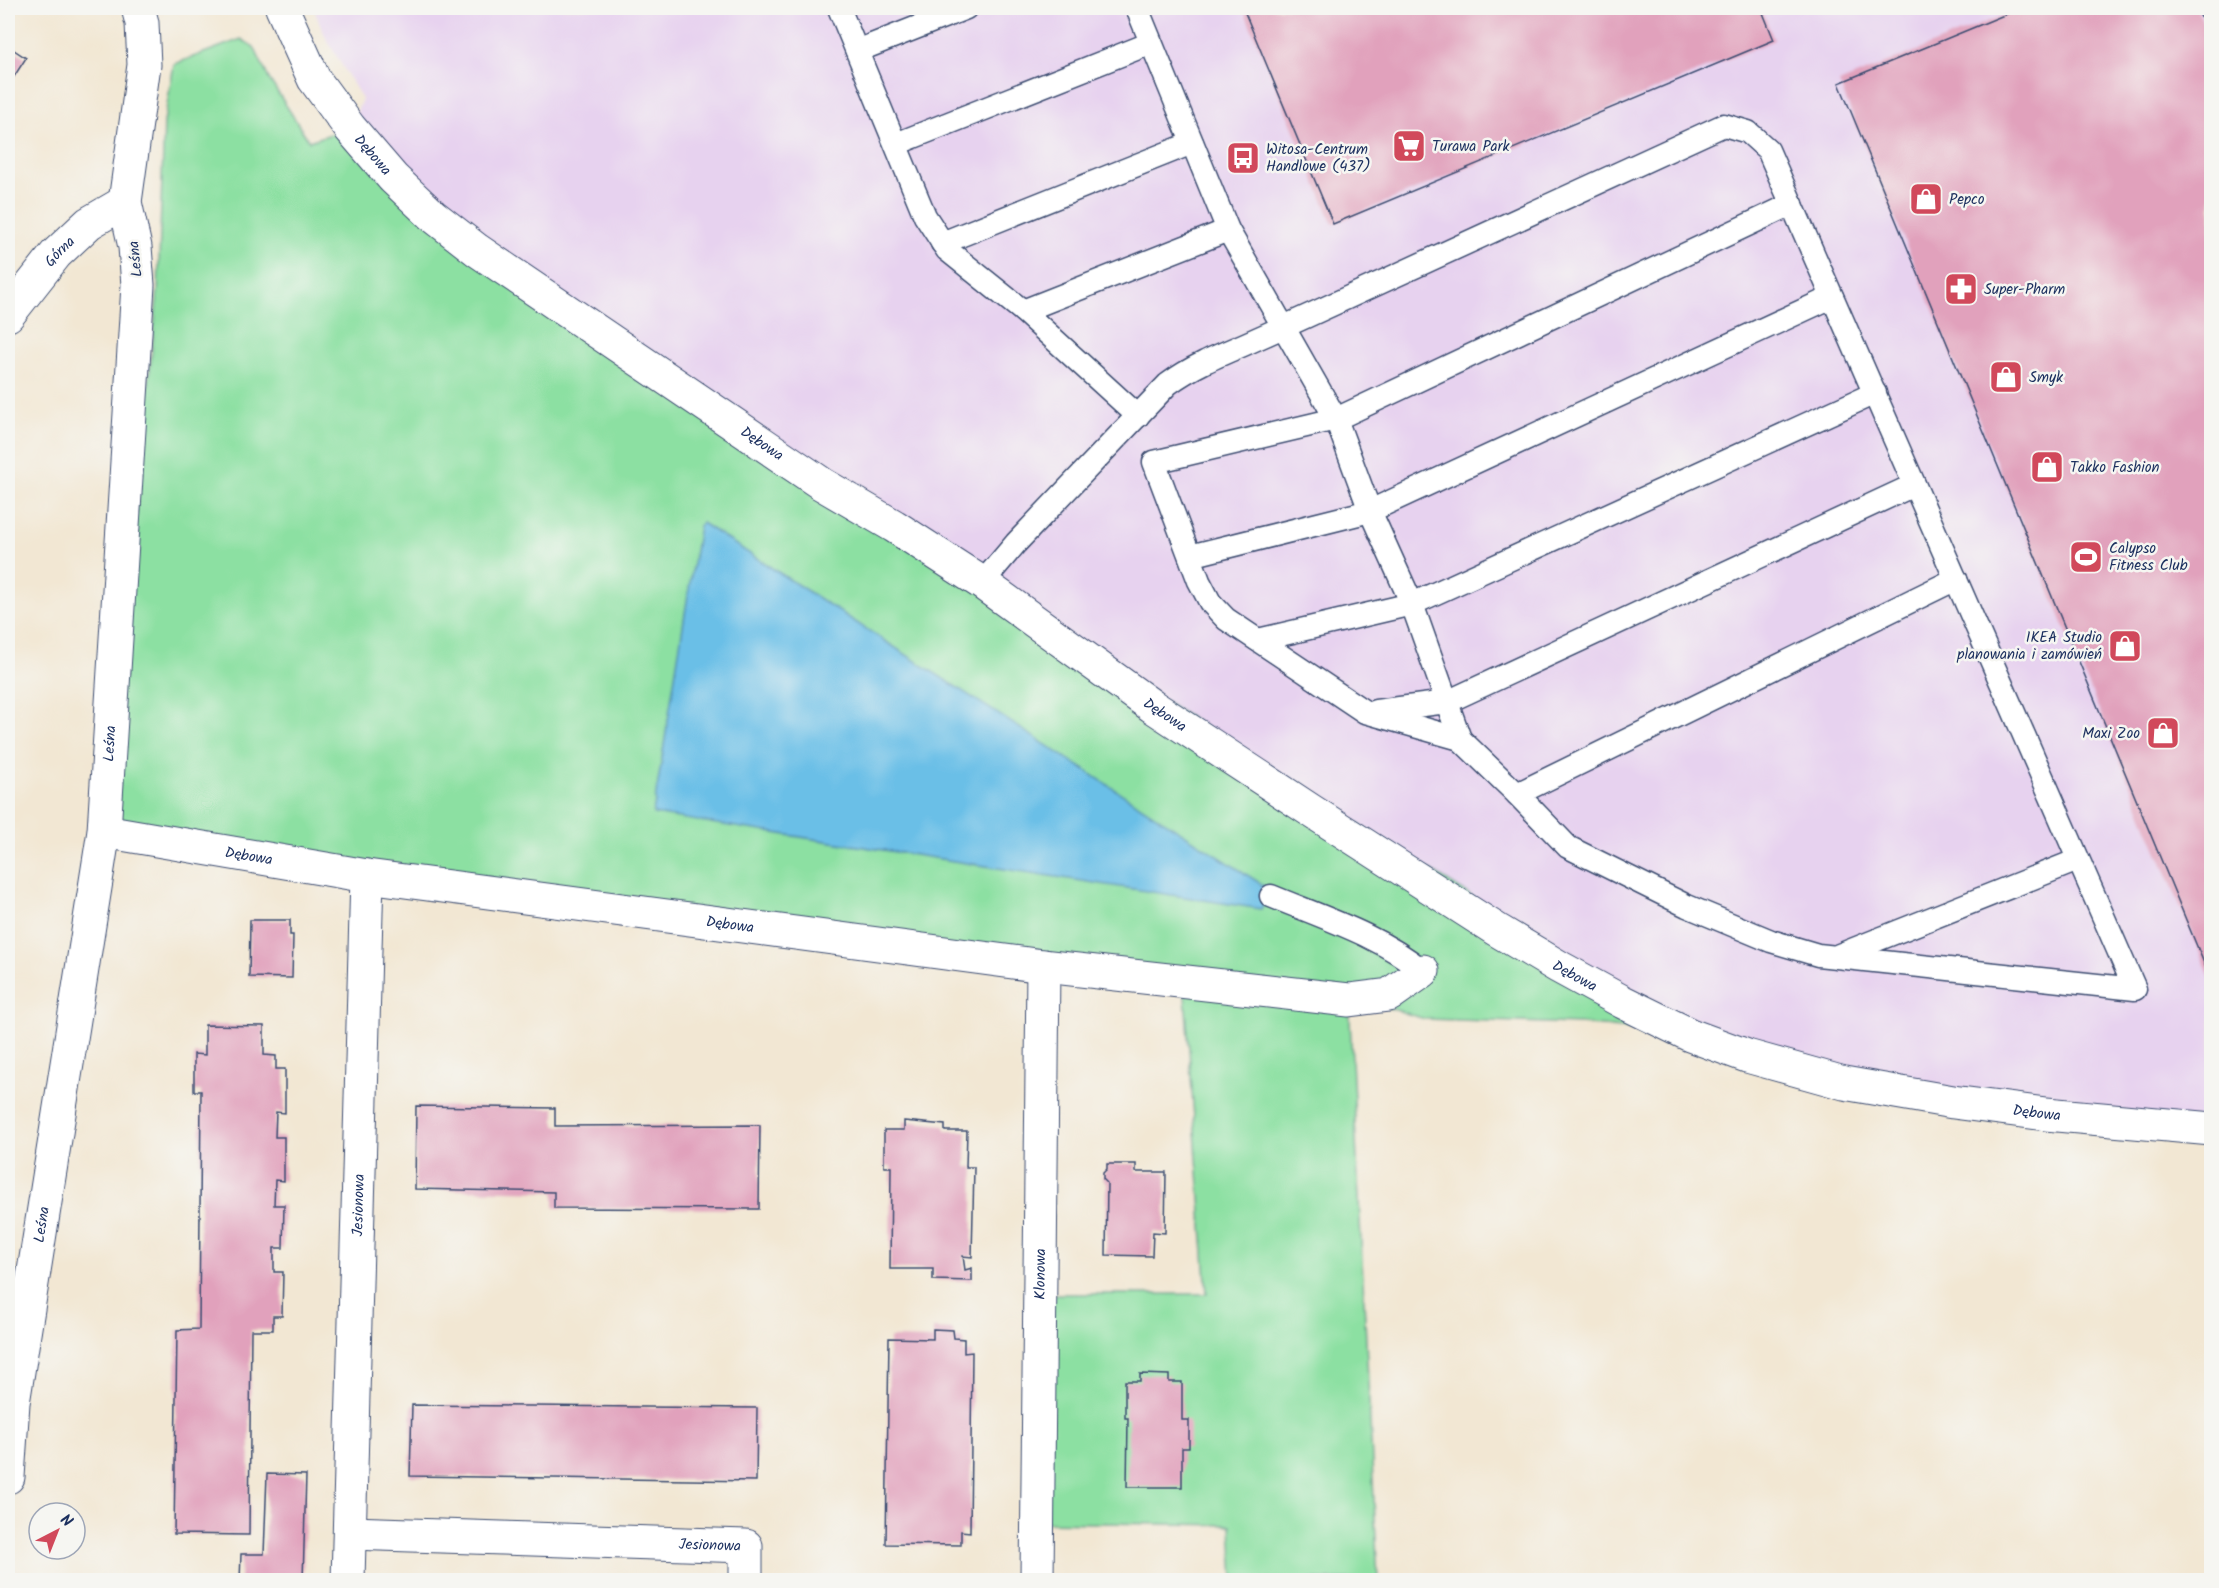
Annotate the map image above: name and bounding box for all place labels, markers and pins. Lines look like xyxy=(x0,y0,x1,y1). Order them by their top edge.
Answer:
supermarket icon: Turawa Park xyxy=(1391,128,1427,164)
place label: Turawa Park xyxy=(1432,135,1511,159)
place label: Witosa-Centrum Handlowe (437) xyxy=(1266,138,1370,179)
bus stop icon: Witosa-Centrum Handlowe (437) xyxy=(1225,140,1261,176)
shop icon: Pepco xyxy=(1908,181,1944,217)
place label: Pepco xyxy=(1949,188,1985,212)
pharmacy icon: Super-Pharm xyxy=(1943,271,1979,307)
place label: Super-Pharm xyxy=(1984,278,2065,302)
shop icon: Smyk xyxy=(1988,359,2024,395)
place label: Smyk xyxy=(2029,366,2064,390)
shop icon: Takko Fashion xyxy=(2029,449,2065,485)
place label: Takko Fashion xyxy=(2070,456,2160,480)
place label: Calypso Fitness Club xyxy=(2109,537,2188,578)
sports icon: Calypso Fitness Club xyxy=(2068,539,2104,575)
place label: IKEA Studio planowania i zamówień xyxy=(1956,626,2102,667)
shop icon: IKEA Studio planowania i zamówień xyxy=(2107,628,2143,664)
shop icon: Maxi Zoo xyxy=(2145,715,2181,751)
place label: Maxi Zoo xyxy=(2082,722,2140,746)

